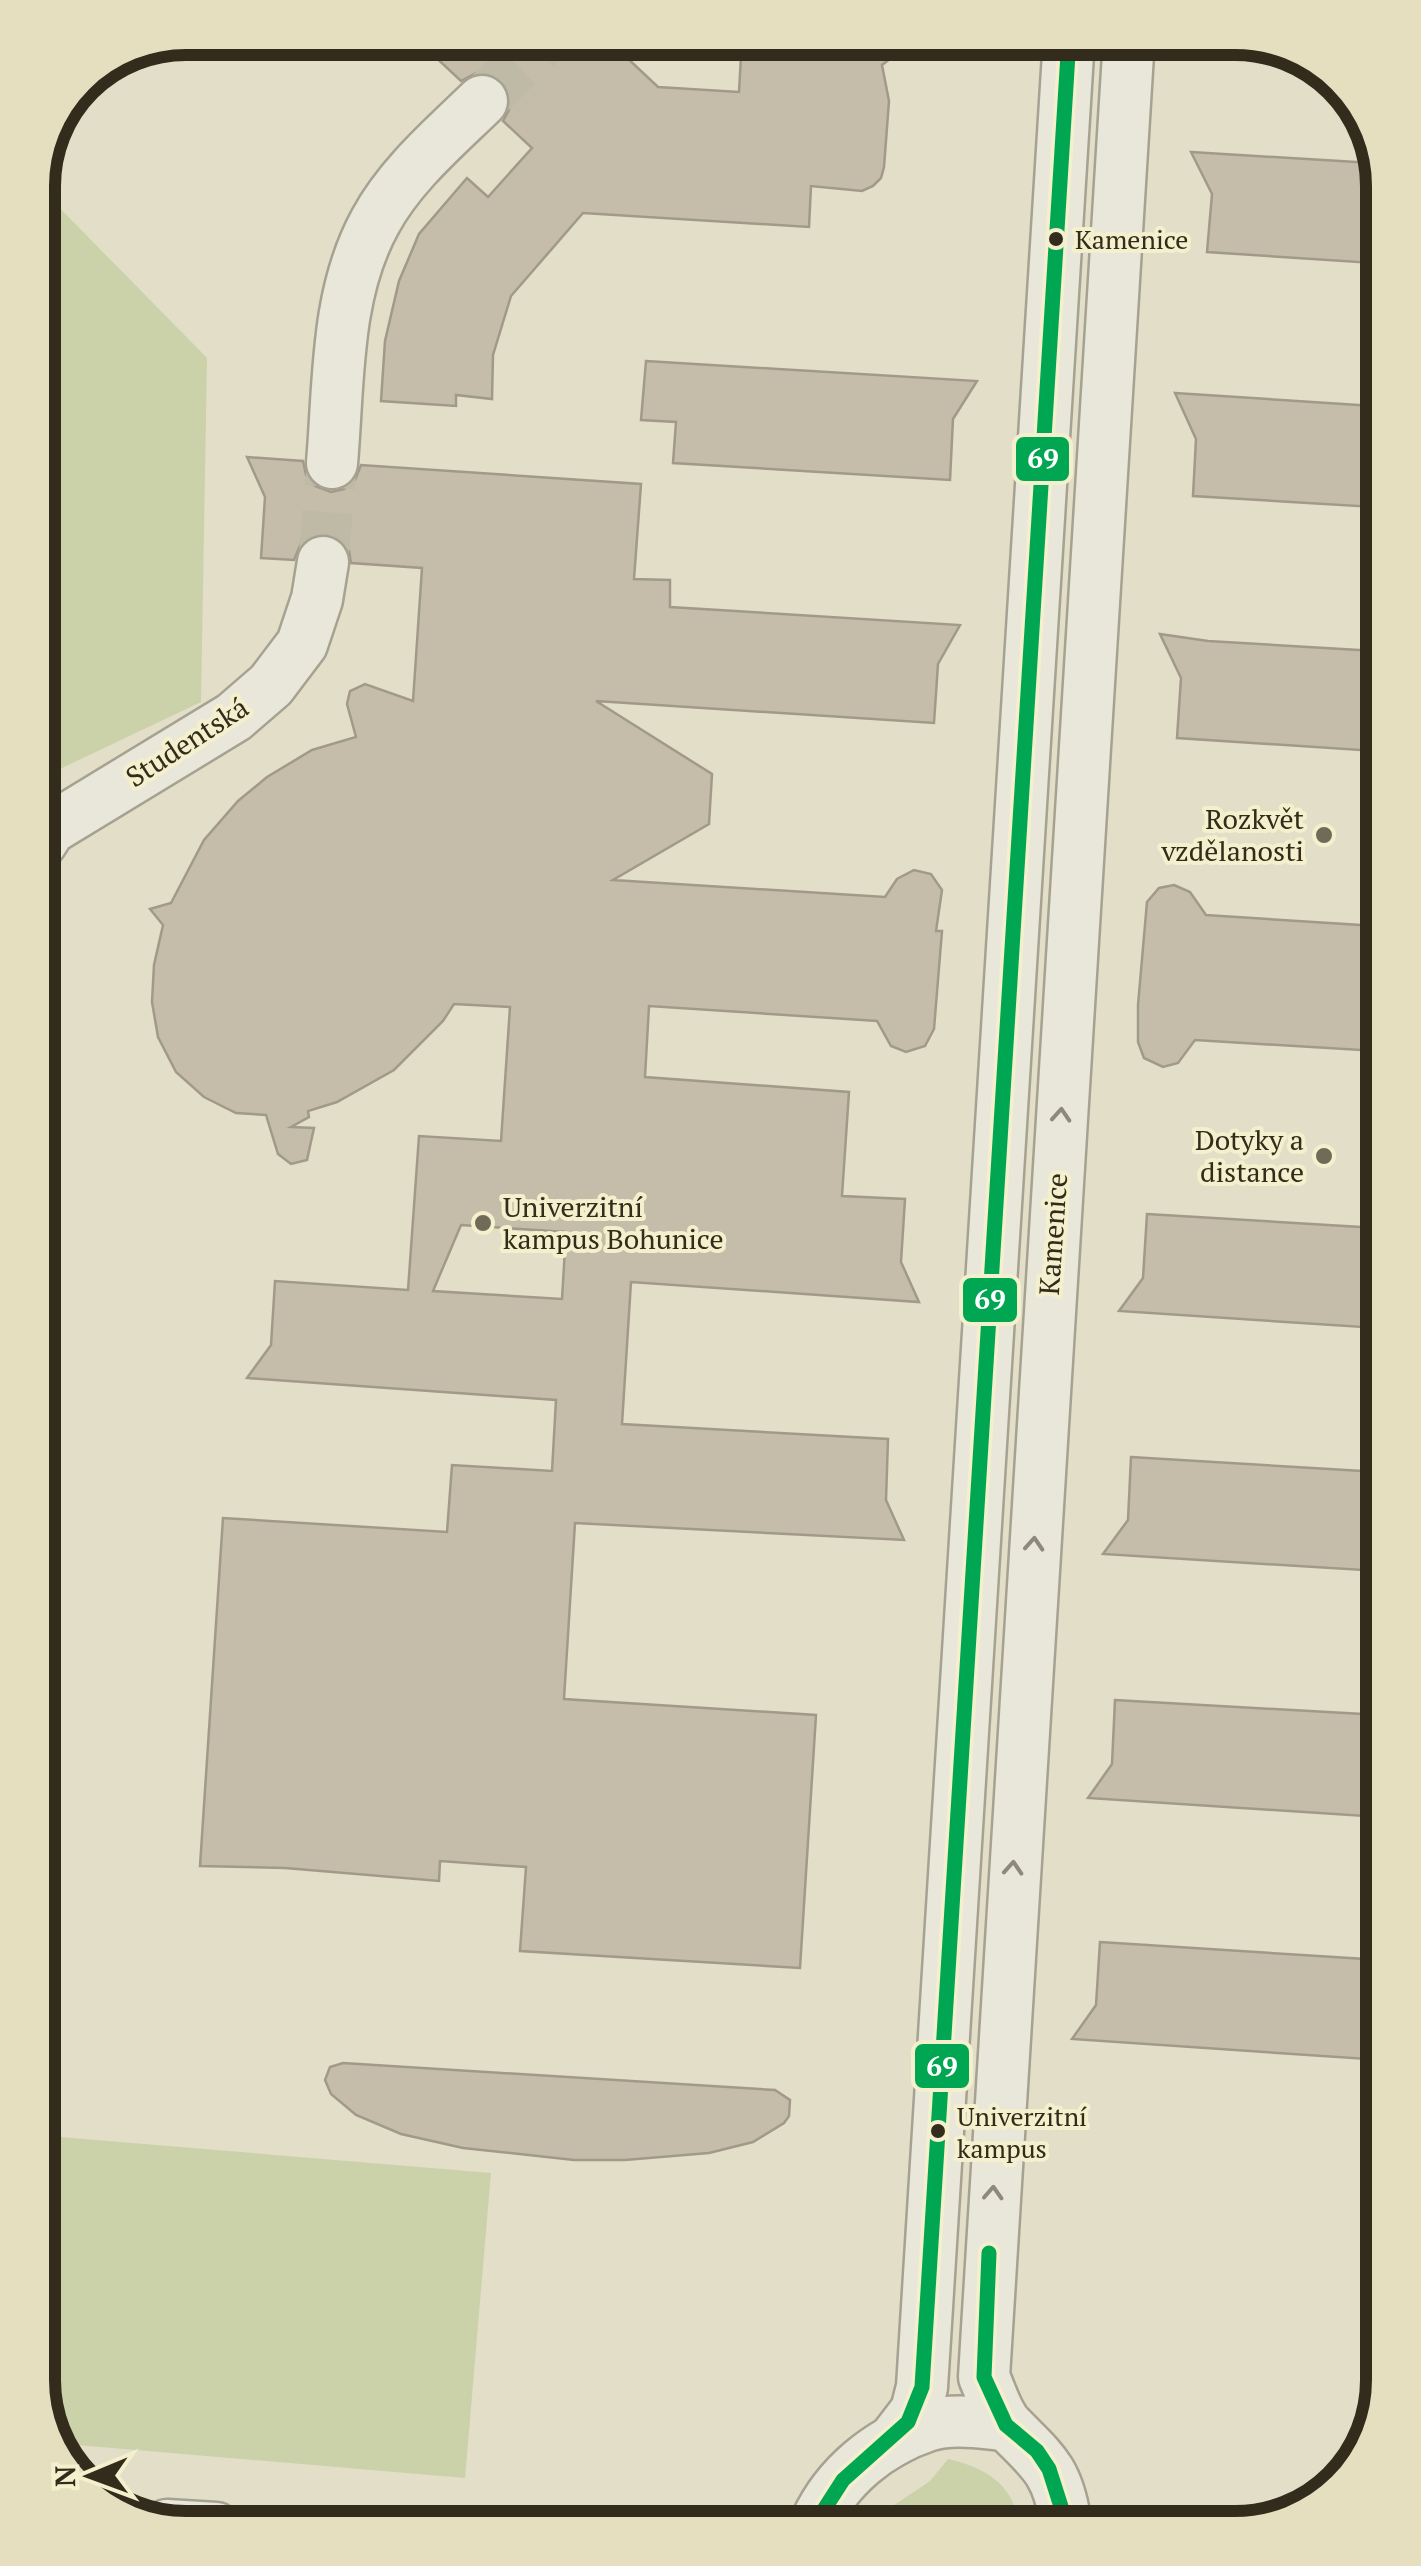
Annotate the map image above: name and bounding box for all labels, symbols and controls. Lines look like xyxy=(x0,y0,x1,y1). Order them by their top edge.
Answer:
place label: Kamenice xyxy=(1075,222,1188,256)
marker: Kamenice xyxy=(1046,229,1066,249)
line badge: 69 xyxy=(1014,435,1071,483)
text: 69 xyxy=(1027,439,1059,476)
street label: Studentská xyxy=(118,688,255,795)
place label: Rozkvět vzdělanosti xyxy=(1161,800,1305,869)
marker: Rozkvět vzdělanosti xyxy=(1313,824,1335,846)
one-way arrow xyxy=(1050,1106,1071,1122)
place label: Dotyky a distance xyxy=(1195,1121,1304,1190)
marker: Dotyky a distance xyxy=(1313,1145,1335,1167)
street label: Kamenice xyxy=(1030,1172,1075,1296)
place label: Univerzitní kampus Bohunice xyxy=(503,1188,724,1257)
marker: Univerzitní kampus Bohunice xyxy=(472,1212,494,1234)
line badge: 69 xyxy=(961,1276,1019,1324)
text: 69 xyxy=(974,1280,1006,1317)
one-way arrow xyxy=(1023,1535,1044,1551)
one-way arrow xyxy=(1002,1860,1024,1876)
line badge: 69 xyxy=(913,2042,971,2090)
text: 69 xyxy=(926,2047,958,2084)
place label: Univerzitní kampus xyxy=(957,2099,1087,2165)
marker: Univerzitní kampus xyxy=(928,2121,948,2141)
one-way arrow xyxy=(982,2184,1003,2200)
north arrow xyxy=(40,2426,140,2526)
text: N xyxy=(46,2466,83,2487)

